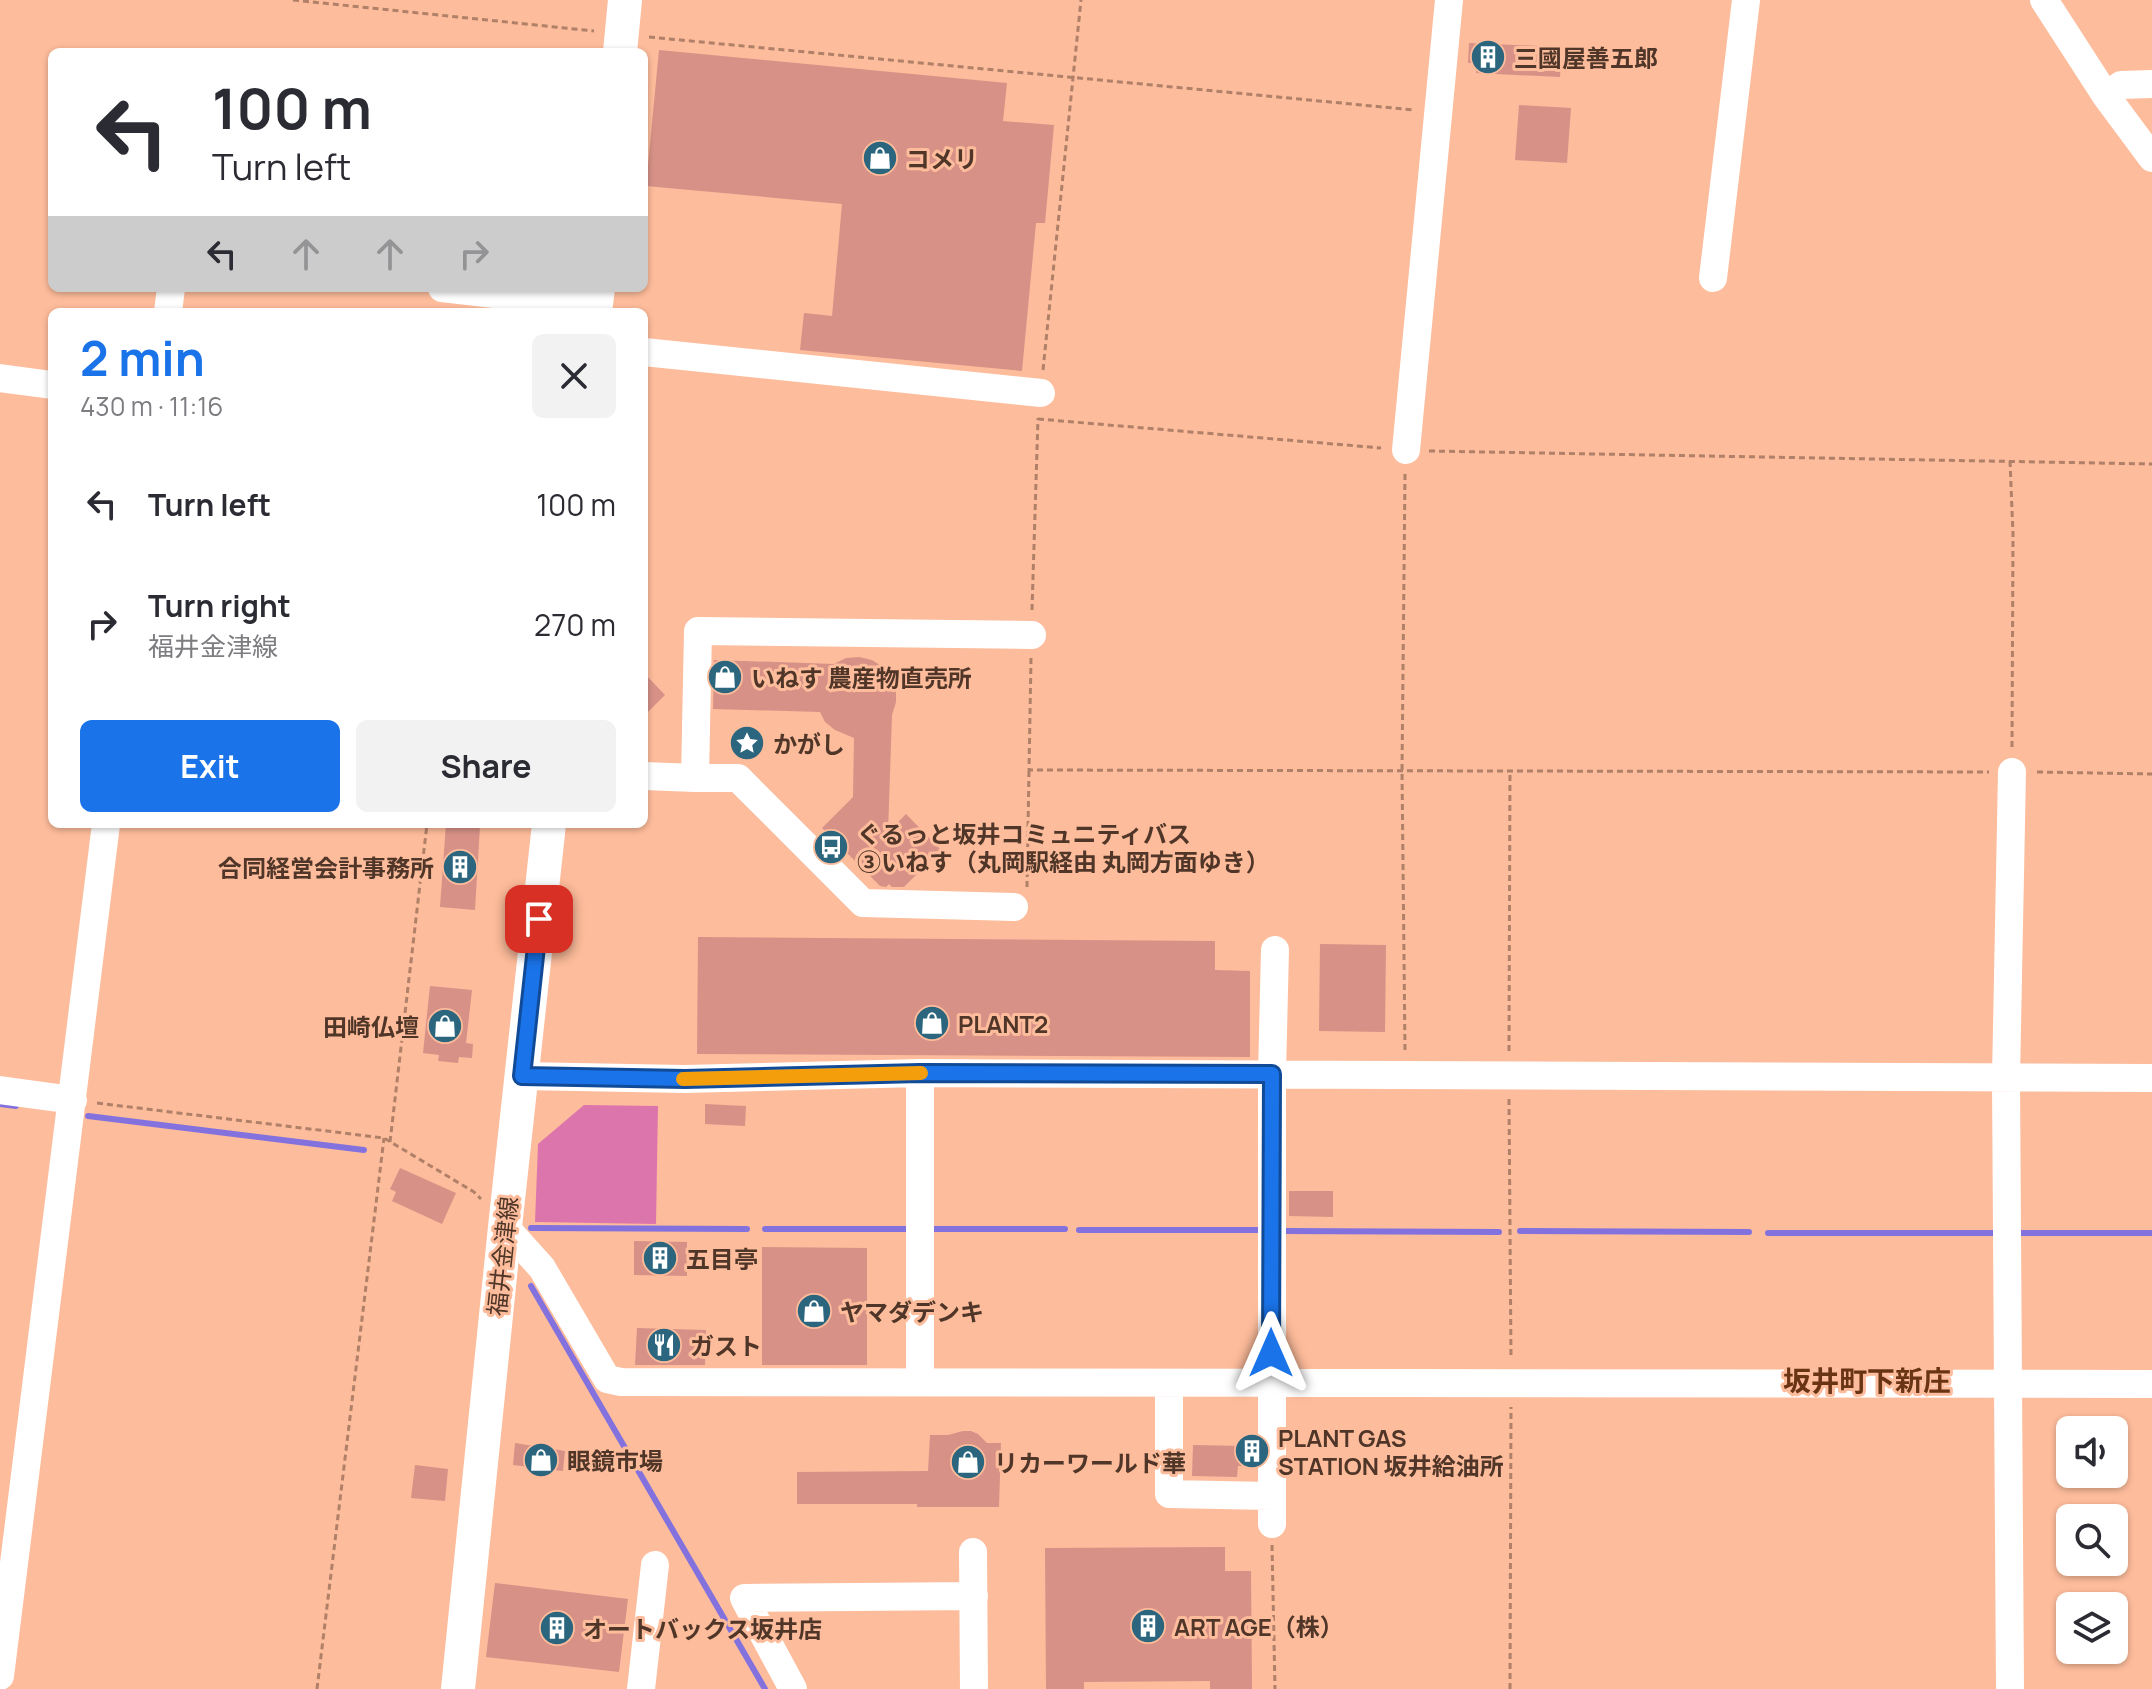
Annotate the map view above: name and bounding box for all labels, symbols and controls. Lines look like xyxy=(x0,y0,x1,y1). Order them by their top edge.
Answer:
building icon: 三國屋善五郎 xyxy=(1469,38,1507,76)
place label: 三國屋善五郎 xyxy=(1514,41,1658,74)
text: 100 m xyxy=(212,69,372,146)
icon: left xyxy=(80,80,184,184)
shop icon: コメリ xyxy=(861,139,899,177)
text: Turn left xyxy=(212,142,351,191)
place label: コメリ xyxy=(906,142,978,175)
icon: left xyxy=(200,232,244,276)
icon: ahead xyxy=(284,232,328,276)
icon: ahead xyxy=(368,232,412,276)
icon: right xyxy=(452,232,496,276)
text: 2 min xyxy=(80,325,205,390)
button: close xyxy=(532,334,616,418)
text: 430 m · 11:16 xyxy=(80,388,223,424)
icon: left xyxy=(80,482,124,526)
text: Turn left xyxy=(148,484,271,525)
text: 100 m xyxy=(536,484,616,525)
text: Turn right xyxy=(148,585,291,626)
icon: right xyxy=(80,602,124,646)
text: 270 m xyxy=(534,604,616,645)
text: 福井金津線 xyxy=(148,628,278,664)
shop icon: いねす 農産物直売所 xyxy=(706,658,744,696)
place label: いねす 農産物直売所 xyxy=(751,661,972,694)
button: Exit xyxy=(80,720,340,812)
button: Share xyxy=(356,720,616,812)
place icon: かがし xyxy=(728,724,766,762)
place label: かがし xyxy=(773,727,845,760)
place label: ぐるっと坂井コミュニティバス ③いねす（丸岡駅経由 丸岡方面ゆき） xyxy=(857,817,1270,878)
bus stop icon: ぐるっと坂井コミュニティバス ③いねす（丸岡駅経由 丸岡方面ゆき） xyxy=(812,828,850,866)
building icon: 合同経営会計事務所 xyxy=(441,848,479,886)
place label: 合同経営会計事務所 xyxy=(218,851,434,884)
pin xyxy=(505,885,573,953)
icon: arrive xyxy=(517,897,561,941)
shop icon: PLANT2 xyxy=(913,1004,951,1042)
shop icon: 田崎仏壇 xyxy=(426,1007,464,1045)
place label: PLANT2 xyxy=(958,1007,1048,1040)
place label: 田崎仏壇 xyxy=(323,1010,419,1043)
street label: 福井金津線 xyxy=(479,1195,525,1317)
building icon: 五目亭 xyxy=(641,1239,679,1277)
place label: 五目亭 xyxy=(686,1242,758,1275)
shop icon: ヤマダデンキ xyxy=(795,1292,833,1330)
place label: ヤマダデンキ xyxy=(840,1295,984,1328)
position arrow xyxy=(1229,1311,1313,1395)
restaurant icon: ガスト xyxy=(645,1326,683,1364)
place label: ガスト xyxy=(690,1329,762,1362)
district label: 坂井町下新庄 xyxy=(1783,1361,1951,1399)
map controls xyxy=(2056,1416,2128,1664)
button: sound xyxy=(2056,1416,2128,1488)
place label: PLANT GAS STATION 坂井給油所 xyxy=(1278,1421,1504,1482)
building icon: PLANT GAS STATION 坂井給油所 xyxy=(1233,1432,1271,1470)
shop icon: 眼鏡市場 xyxy=(522,1441,560,1479)
shop icon: リカーワールド華 xyxy=(949,1443,987,1481)
place label: 眼鏡市場 xyxy=(567,1444,663,1477)
place label: リカーワールド華 xyxy=(994,1446,1186,1479)
button: search xyxy=(2056,1504,2128,1576)
button: layers xyxy=(2056,1592,2128,1664)
building icon: ART AGE（株） xyxy=(1129,1607,1167,1645)
building icon: オートバックス坂井店 xyxy=(538,1609,576,1647)
place label: ART AGE（株） xyxy=(1174,1610,1344,1643)
place label: オートバックス坂井店 xyxy=(583,1612,822,1645)

